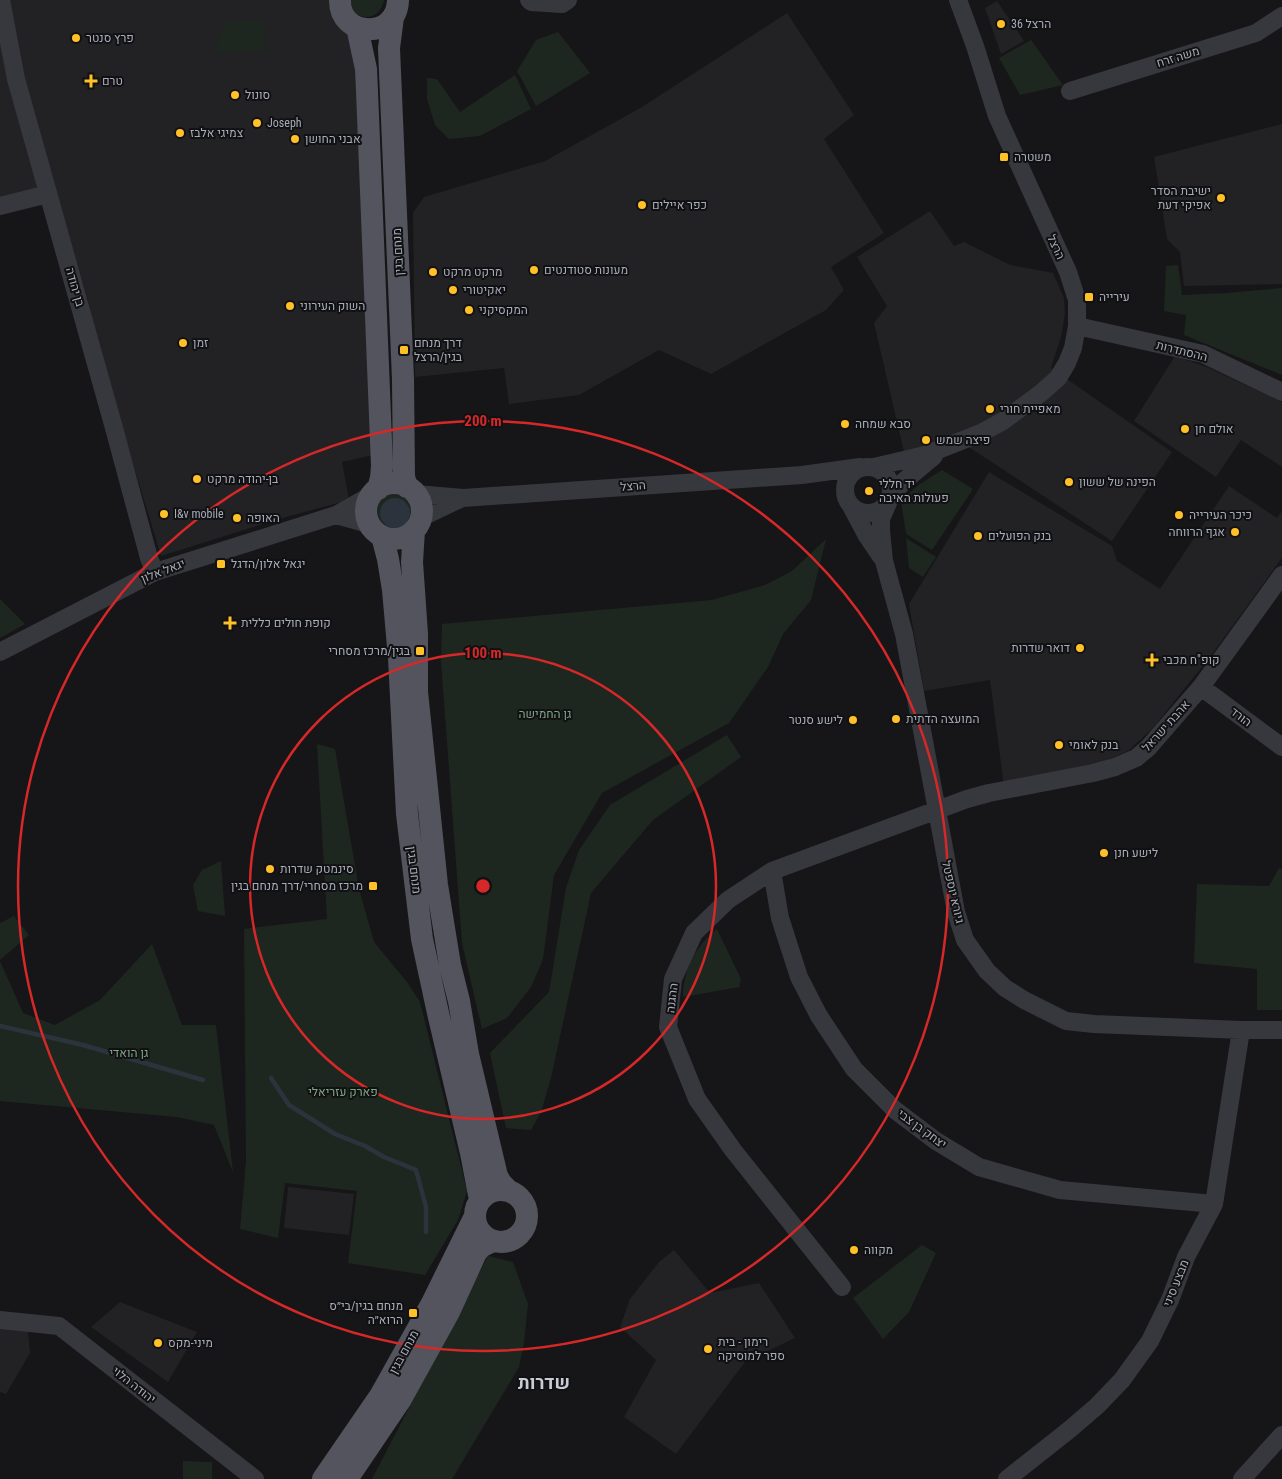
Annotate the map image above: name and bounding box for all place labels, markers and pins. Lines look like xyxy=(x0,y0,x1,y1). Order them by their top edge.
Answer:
place label: הרצל 36 xyxy=(1011,17,1051,31)
marker: הרצל 36 xyxy=(995,18,1007,30)
place label: פרץ סנטר xyxy=(86,31,134,45)
marker: פרץ סנטר xyxy=(70,32,82,44)
marker: טרם xyxy=(84,74,98,88)
place label: טרם xyxy=(102,74,123,88)
place label: סונול xyxy=(245,88,270,102)
marker: סונול xyxy=(229,89,241,101)
place label: Joseph xyxy=(267,116,302,130)
marker: Joseph xyxy=(251,117,263,129)
place label: צמיגי אלבז xyxy=(190,126,244,140)
marker: צמיגי אלבז xyxy=(174,127,186,139)
place label: אבני החושן xyxy=(305,132,361,146)
marker: אבני החושן xyxy=(289,133,301,145)
place label: משטרה xyxy=(1014,150,1051,164)
marker: משטרה xyxy=(998,151,1010,163)
place label: ישיבת הסדר אפיקי דעת xyxy=(1151,184,1211,212)
marker: ישיבת הסדר אפיקי דעת xyxy=(1215,192,1227,204)
place label: כפר איילים xyxy=(652,198,707,212)
marker: כפר איילים xyxy=(636,199,648,211)
place label: מעונות סטודנטים xyxy=(544,263,628,277)
marker: מעונות סטודנטים xyxy=(528,264,540,276)
place label: מרקט מרקט xyxy=(443,265,502,279)
marker: מרקט מרקט xyxy=(427,266,439,278)
place label: יאקיטורי xyxy=(463,283,506,297)
marker: יאקיטורי xyxy=(447,284,459,296)
place label: עירייה xyxy=(1099,290,1130,304)
marker: עירייה xyxy=(1083,291,1095,303)
place label: השוק העירוני xyxy=(300,299,365,313)
marker: השוק העירוני xyxy=(284,300,296,312)
place label: המקסיקני xyxy=(479,303,528,317)
marker: המקסיקני xyxy=(463,304,475,316)
place label: זמן xyxy=(193,336,208,350)
place label: דרך מנחם בגין/הרצל xyxy=(414,336,463,364)
marker: זמן xyxy=(177,337,189,349)
marker: דרך מנחם בגין/הרצל xyxy=(398,344,410,356)
place label: מאפיית חורי xyxy=(1000,402,1061,416)
marker: מאפיית חורי xyxy=(984,403,996,415)
place label: סבא שמחה xyxy=(855,417,911,431)
marker: סבא שמחה xyxy=(839,418,851,430)
place label: אולם חן xyxy=(1195,422,1234,436)
marker: אולם חן xyxy=(1179,423,1191,435)
place label: פיצה שמש xyxy=(936,433,990,447)
marker: פיצה שמש xyxy=(920,434,932,446)
place label: בן-יהודה מרקט xyxy=(207,472,279,486)
marker: בן-יהודה מרקט xyxy=(191,473,203,485)
place label: הפינה של ששון xyxy=(1079,475,1156,489)
marker: הפינה של ששון xyxy=(1063,476,1075,488)
place label: יד חללי פעולות האיבה xyxy=(879,477,949,505)
marker: יד חללי פעולות האיבה xyxy=(863,485,875,497)
place label: I&v mobile xyxy=(174,507,224,521)
marker: I&v mobile xyxy=(158,508,170,520)
place label: כיכר העירייה xyxy=(1189,508,1252,522)
marker: כיכר העירייה xyxy=(1173,509,1185,521)
place label: האופה xyxy=(247,511,280,525)
marker: האופה xyxy=(231,512,243,524)
place label: אגף הרווחה xyxy=(1168,525,1225,539)
marker: אגף הרווחה xyxy=(1229,526,1241,538)
place label: בנק הפועלים xyxy=(988,529,1052,543)
marker: בנק הפועלים xyxy=(972,530,984,542)
place label: יגאל אלון/הדגל xyxy=(231,557,305,571)
marker: יגאל אלון/הדגל xyxy=(215,558,227,570)
marker: קופת חולים כללית xyxy=(223,616,237,630)
place label: קופת חולים כללית xyxy=(241,616,331,630)
place label: דואר שדרות xyxy=(1011,641,1070,655)
marker: דואר שדרות xyxy=(1074,642,1086,654)
place label: בגין/מרכז מסחרי xyxy=(329,644,411,658)
marker: בגין/מרכז מסחרי xyxy=(414,645,426,657)
marker: קופ"ח מכבי xyxy=(1145,653,1159,667)
place label: קופ"ח מכבי xyxy=(1163,653,1219,667)
place label: המועצה הדתית xyxy=(906,712,979,726)
place label: לישע סנטר xyxy=(789,713,843,727)
marker: המועצה הדתית xyxy=(890,713,902,725)
marker: לישע סנטר xyxy=(847,714,859,726)
place label: בנק לאומי xyxy=(1069,738,1119,752)
marker: בנק לאומי xyxy=(1053,739,1065,751)
place label: לישע חנן xyxy=(1114,846,1158,860)
marker: לישע חנן xyxy=(1098,847,1110,859)
place label: סינמטק שדרות xyxy=(280,862,354,876)
marker: סינמטק שדרות xyxy=(264,863,276,875)
centre of rings xyxy=(474,877,492,895)
place label: מרכז מסחרי/דרך מנחם בגין xyxy=(231,879,363,893)
marker: מרכז מסחרי/דרך מנחם בגין xyxy=(367,880,379,892)
place label: מקווה xyxy=(864,1243,893,1257)
marker: מקווה xyxy=(848,1244,860,1256)
place label: מנחם בגין/בי״ס הרוא״ה xyxy=(329,1299,403,1327)
marker: מנחם בגין/בי״ס הרוא״ה xyxy=(407,1307,419,1319)
place label: רימון - בית ספר למוסיקה xyxy=(718,1335,785,1363)
place label: מיני-מקס xyxy=(168,1336,213,1350)
marker: מיני-מקס xyxy=(152,1337,164,1349)
marker: רימון - בית ספר למוסיקה xyxy=(702,1343,714,1355)

